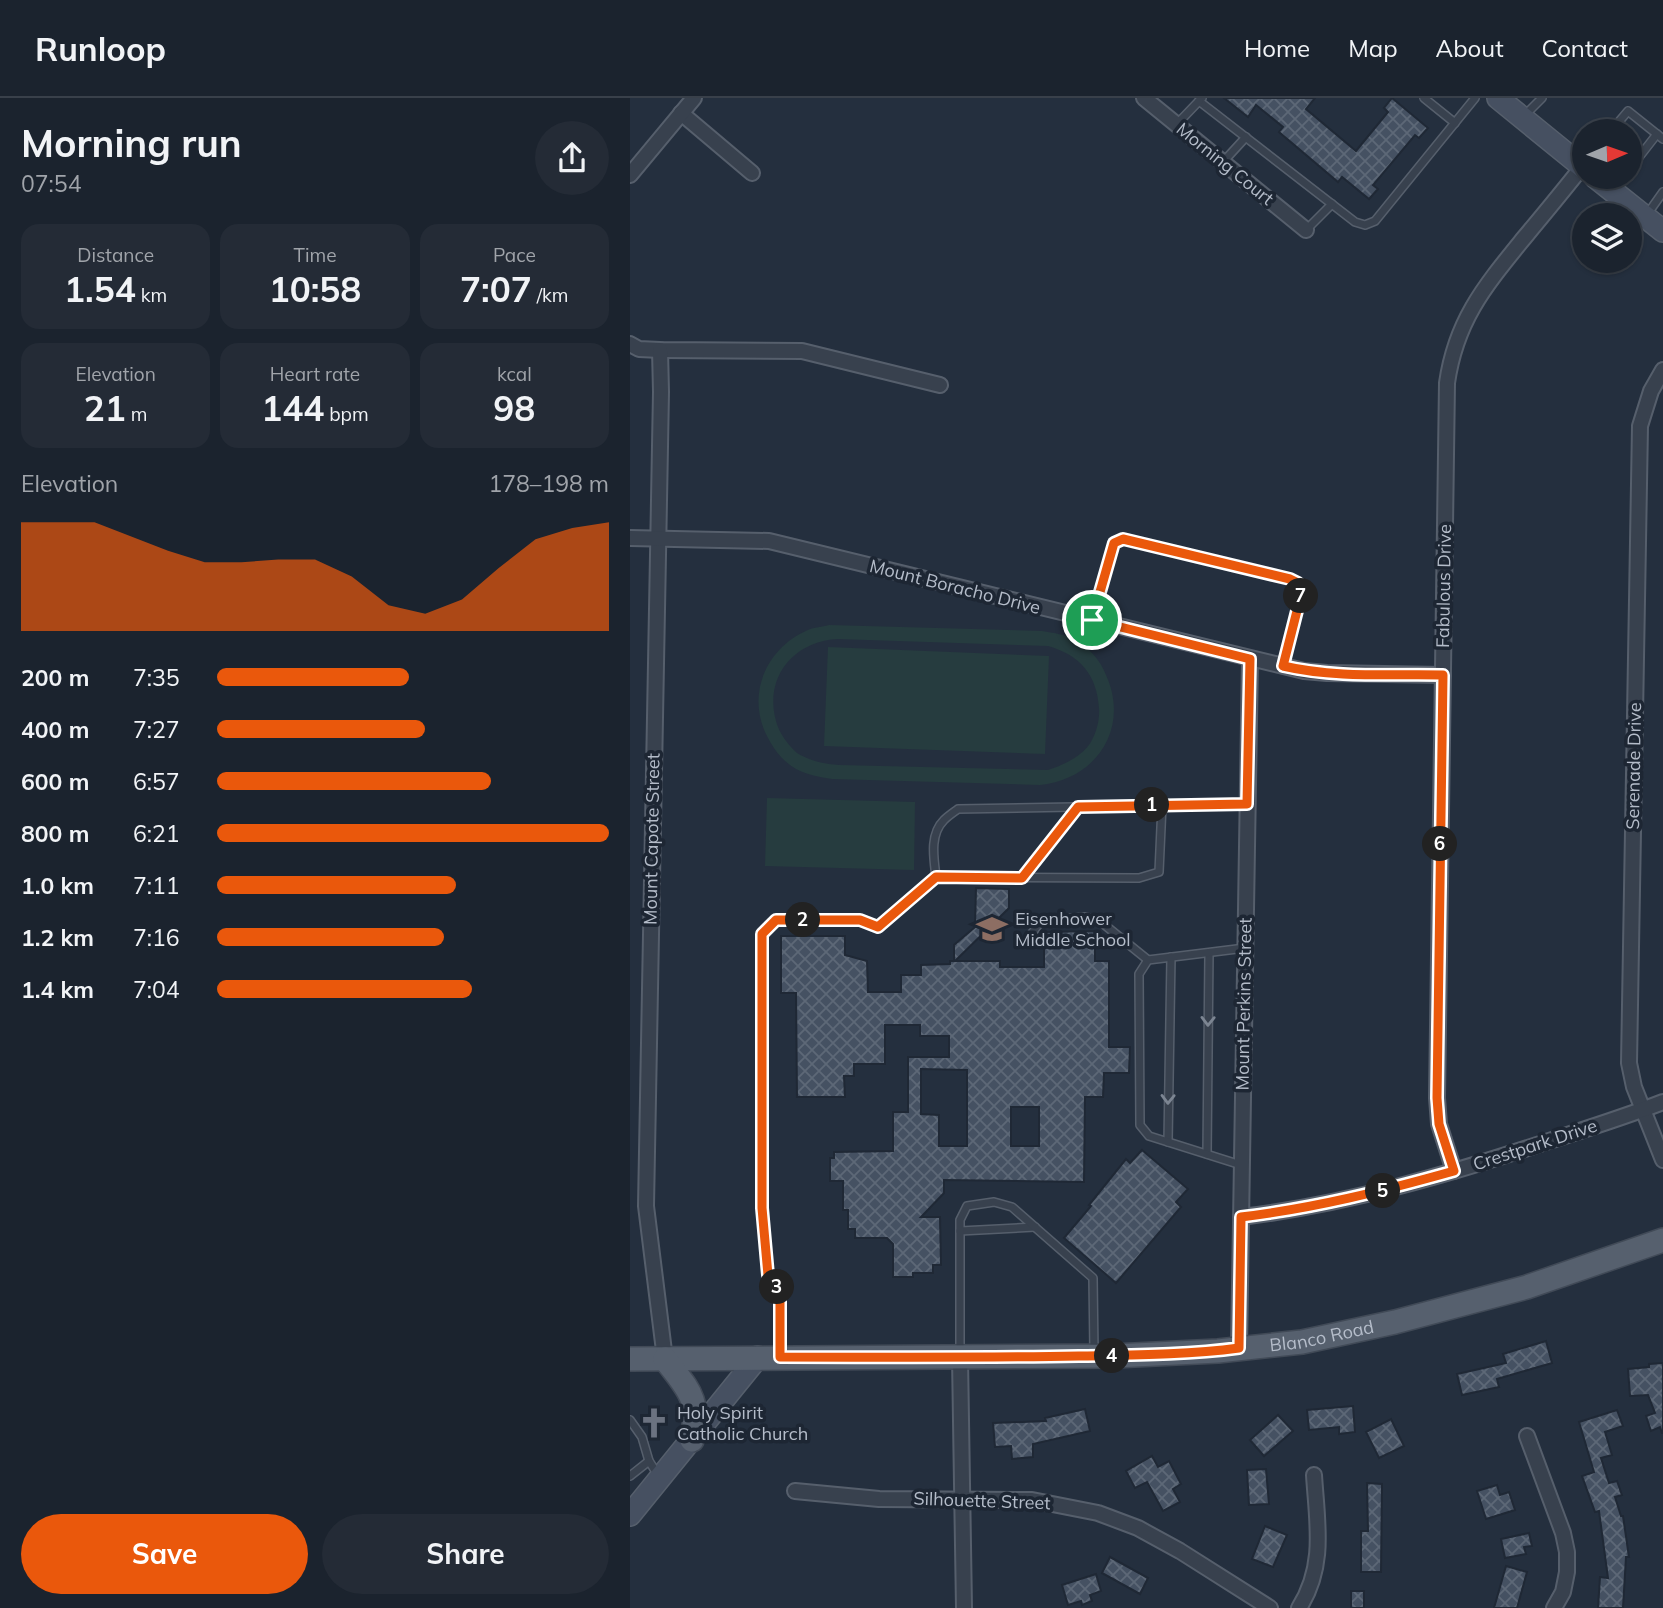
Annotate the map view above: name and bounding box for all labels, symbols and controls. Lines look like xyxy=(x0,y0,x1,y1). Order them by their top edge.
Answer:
text: Runloop xyxy=(35,28,166,69)
text: Home xyxy=(1244,33,1310,63)
text: Map xyxy=(1348,33,1398,63)
text: About xyxy=(1436,33,1504,63)
text: Contact xyxy=(1542,33,1628,63)
street label: Morning Court xyxy=(1172,117,1279,210)
text: Morning run xyxy=(21,119,242,167)
north arrow xyxy=(1572,119,1642,189)
map controls xyxy=(1572,119,1642,273)
button: share xyxy=(535,121,609,195)
text: 07:54 xyxy=(21,169,81,198)
button: layers xyxy=(1572,203,1642,273)
text: Distance xyxy=(77,243,154,267)
text: Time xyxy=(293,243,337,267)
text: Pace xyxy=(493,243,536,267)
text: 1.54 xyxy=(64,267,136,311)
text: 10:58 xyxy=(269,267,361,311)
text: 7:07 xyxy=(460,267,532,311)
text: km xyxy=(136,283,167,307)
text: /km xyxy=(532,283,569,307)
text: Elevation xyxy=(75,362,156,386)
text: Heart rate xyxy=(270,362,360,386)
text: kcal xyxy=(497,362,532,386)
text: 21 xyxy=(84,386,126,430)
text: 144 xyxy=(261,386,324,430)
text: 98 xyxy=(493,386,535,430)
text: m xyxy=(126,402,148,426)
text: bpm xyxy=(324,402,369,426)
text: Elevation xyxy=(21,469,118,498)
text: 178–198 m xyxy=(488,469,609,498)
street label: Fabulous Drive xyxy=(1431,524,1456,648)
street label: Mount Boracho Drive xyxy=(867,554,1043,619)
pin: 7 xyxy=(1284,578,1318,614)
text: 7 xyxy=(1295,583,1306,607)
pin xyxy=(1062,590,1122,650)
icon: arrive xyxy=(1073,601,1111,639)
text: 200 m xyxy=(21,663,89,692)
text: 7:35 xyxy=(133,663,180,692)
street label: Serenade Drive xyxy=(1621,702,1646,830)
text: 400 m xyxy=(21,715,89,744)
text: 7:27 xyxy=(133,715,180,744)
street label: Mount Capote Street xyxy=(639,753,664,925)
text: 600 m xyxy=(21,767,89,796)
text: 6:57 xyxy=(133,767,180,796)
pin: 1 xyxy=(1134,788,1170,822)
text: 1 xyxy=(1146,792,1157,816)
text: 800 m xyxy=(21,819,89,848)
text: 6:21 xyxy=(133,819,180,848)
pin: 6 xyxy=(1422,826,1458,862)
text: 6 xyxy=(1434,831,1445,855)
text: 1.0 km xyxy=(21,871,94,900)
text: 7:11 xyxy=(133,871,180,900)
pin: 2 xyxy=(786,902,820,938)
text: 2 xyxy=(797,907,808,931)
place label: Eisenhower Middle School xyxy=(1015,907,1131,951)
school or university icon: Eisenhower Middle School xyxy=(975,912,1009,946)
street label: Mount Perkins Street xyxy=(1230,917,1257,1091)
text: 1.2 km xyxy=(21,923,94,952)
text: 7:16 xyxy=(133,923,180,952)
text: 1.4 km xyxy=(21,975,94,1004)
text: 7:04 xyxy=(133,975,180,1004)
one-way arrow xyxy=(1200,1016,1216,1027)
one-way arrow xyxy=(1161,1094,1176,1105)
street label: Crestpark Drive xyxy=(1470,1114,1600,1175)
pin: 5 xyxy=(1366,1174,1400,1208)
text: 5 xyxy=(1377,1178,1388,1202)
pin: 3 xyxy=(760,1270,794,1304)
text: 3 xyxy=(771,1274,782,1298)
street label: Blanco Road xyxy=(1268,1315,1376,1356)
pin: 4 xyxy=(1094,1338,1130,1374)
text: 4 xyxy=(1106,1343,1117,1367)
place label: Holy Spirit Catholic Church xyxy=(677,1401,808,1445)
church icon: Holy Spirit Catholic Church xyxy=(637,1406,671,1440)
street label: Silhouette Street xyxy=(913,1487,1051,1514)
button: Save xyxy=(21,1514,308,1594)
button: Share xyxy=(322,1514,609,1594)

